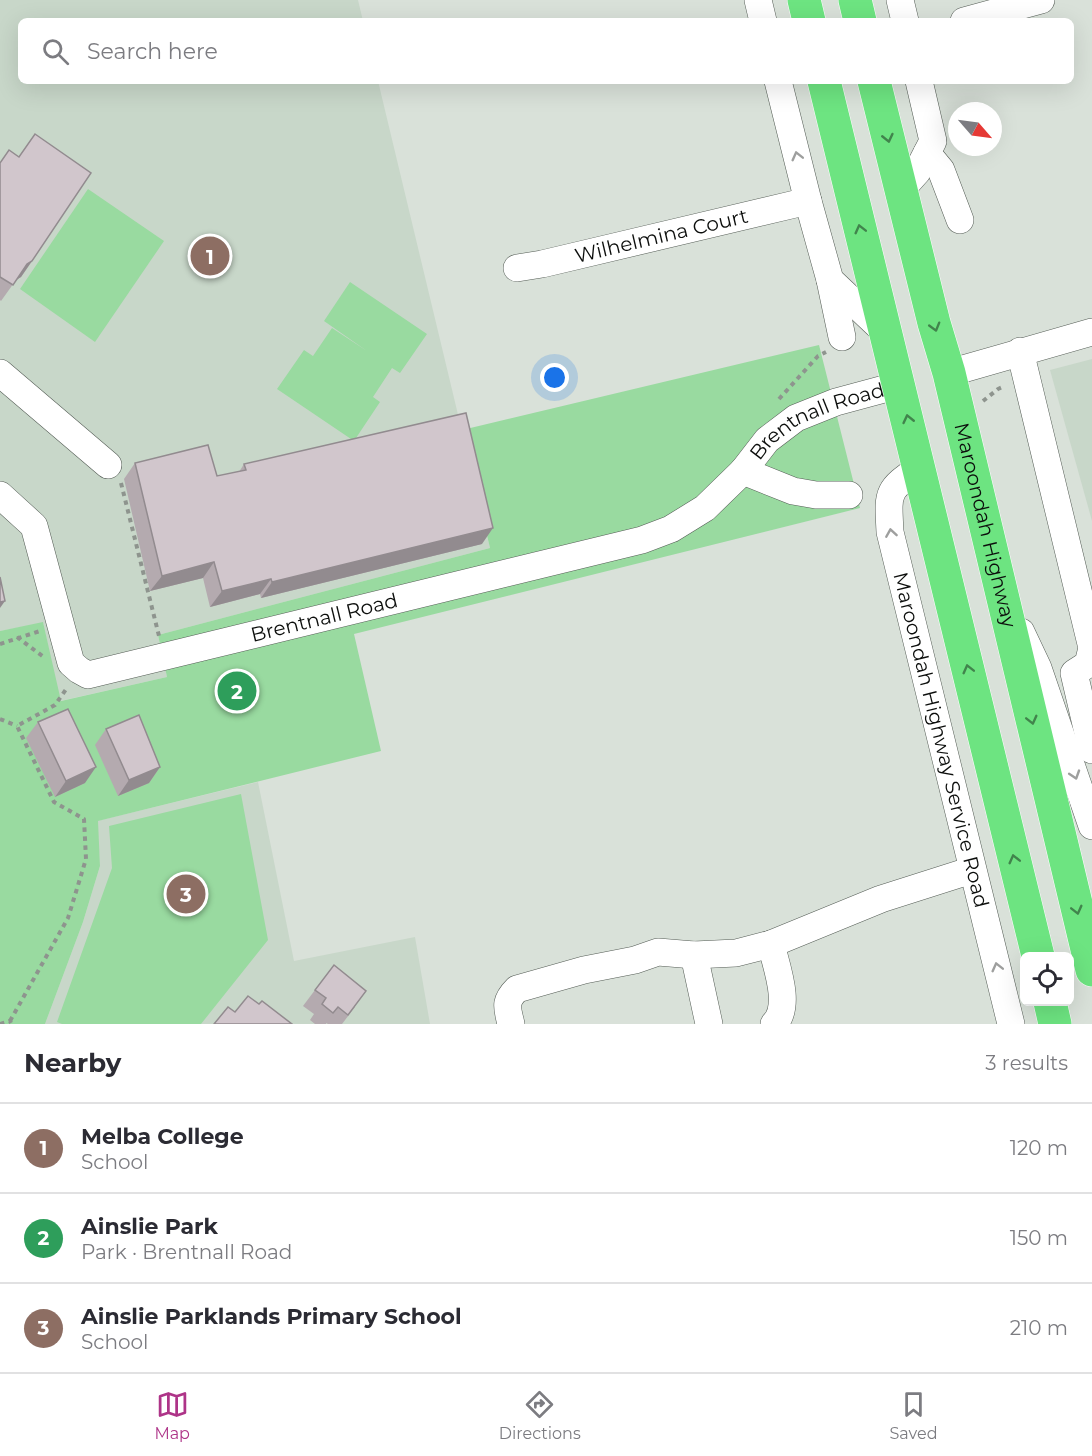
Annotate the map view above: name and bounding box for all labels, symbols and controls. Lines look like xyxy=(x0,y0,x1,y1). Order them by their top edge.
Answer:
search box xyxy=(18,18,1074,84)
icon: search xyxy=(39,35,72,68)
text: Search here xyxy=(87,38,218,65)
north arrow xyxy=(948,102,1002,156)
one-way arrow xyxy=(880,133,893,143)
one-way arrow xyxy=(791,151,804,161)
street label: Wilhelmina Court xyxy=(572,204,750,268)
one-way arrow xyxy=(855,225,868,235)
pin: 1 xyxy=(190,234,230,278)
one-way arrow xyxy=(928,322,941,332)
your location xyxy=(540,363,569,392)
street label: Brentnall Road xyxy=(744,378,887,464)
one-way arrow xyxy=(902,414,915,424)
street label: Maroondah Highway xyxy=(949,420,1022,630)
one-way arrow xyxy=(886,528,898,538)
street label: Maroondah Highway Service Road xyxy=(888,570,994,910)
street label: Brentnall Road xyxy=(248,588,400,647)
one-way arrow xyxy=(963,665,976,675)
pin: 2 xyxy=(218,668,256,714)
one-way arrow xyxy=(1024,715,1037,725)
one-way arrow xyxy=(1068,769,1081,780)
one-way arrow xyxy=(1009,854,1022,864)
pin: 3 xyxy=(166,872,206,916)
one-way arrow xyxy=(1070,905,1083,915)
map controls xyxy=(1020,952,1074,1006)
button: locate xyxy=(1020,952,1074,1006)
one-way arrow xyxy=(991,962,1004,972)
text: Nearby xyxy=(24,1047,121,1079)
text: 3 results xyxy=(985,1051,1068,1075)
text: Melba College xyxy=(81,1123,244,1150)
text: 1 xyxy=(40,1136,47,1160)
text: 120 m xyxy=(1010,1136,1068,1160)
text: School xyxy=(81,1150,148,1174)
text: Ainslie Park xyxy=(81,1213,218,1240)
text: 2 xyxy=(38,1226,49,1250)
text: 150 m xyxy=(1010,1226,1068,1250)
text: Park · Brentnall Road xyxy=(81,1240,292,1264)
text: Ainslie Parklands Primary School xyxy=(81,1303,462,1330)
text: 3 xyxy=(38,1316,49,1340)
text: 210 m xyxy=(1010,1316,1068,1340)
text: School xyxy=(81,1330,148,1354)
tab: Map xyxy=(154,1388,190,1443)
tab: Directions xyxy=(499,1388,581,1443)
tab: Saved xyxy=(890,1388,938,1443)

